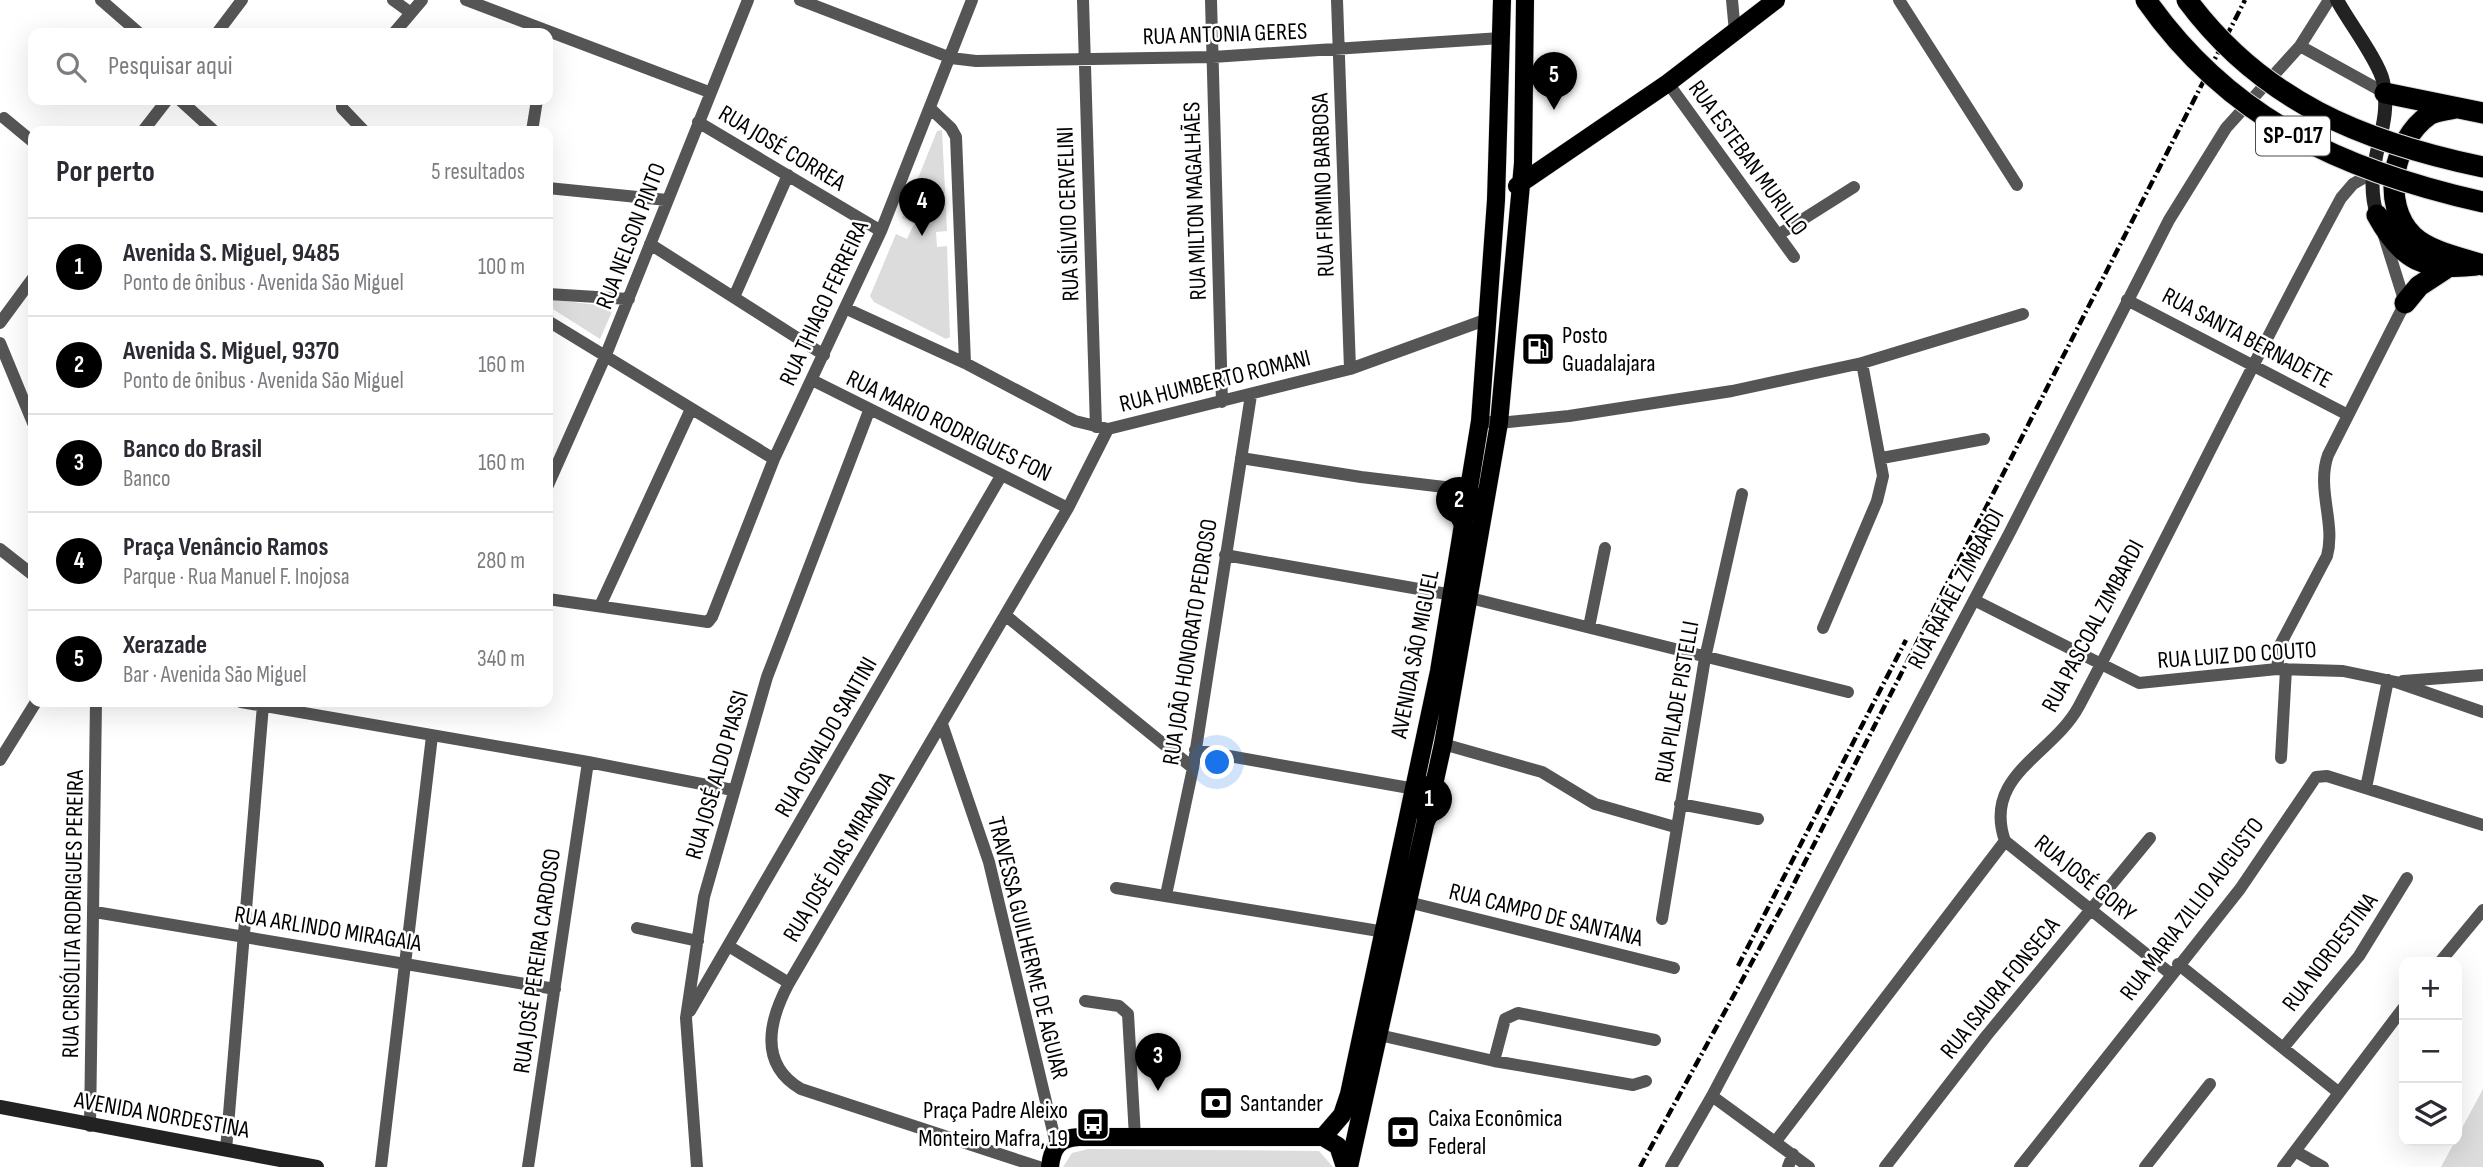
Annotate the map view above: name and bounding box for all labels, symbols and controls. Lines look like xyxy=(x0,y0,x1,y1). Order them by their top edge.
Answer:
street label: RUA ANTONIA GERES xyxy=(1142,17,1308,51)
search box xyxy=(28,28,553,105)
icon: search xyxy=(52,48,90,86)
text: Pesquisar aqui xyxy=(108,51,233,82)
pin: 5 xyxy=(1531,52,1577,110)
street label: RUA ESTEBAN MURILLO xyxy=(1682,75,1814,241)
street label: RUA FIRMINO BARBOSA xyxy=(1305,92,1341,277)
street label: RUA JOSÉ CORREA xyxy=(713,99,851,198)
street label: RUA MILTON MAGALHÃES xyxy=(1177,101,1213,301)
road number: SP-017 xyxy=(2256,116,2330,155)
street label: RUA SÍLVIO CERVELINI xyxy=(1050,126,1086,302)
text: Por perto xyxy=(56,154,155,190)
text: 5 resultados xyxy=(431,158,525,186)
street label: RUA NELSON PINTO xyxy=(590,159,672,313)
pin: 4 xyxy=(899,178,945,236)
street label: RUA THIAGO FERREIRA xyxy=(773,215,875,390)
text: Avenida S. Miguel, 9485 xyxy=(123,238,340,269)
text: 1 xyxy=(74,253,84,281)
text: 100 m xyxy=(478,253,525,281)
text: Ponto de ônibus · Avenida São Miguel xyxy=(123,269,404,297)
street label: RUA SANTA BERNADETE xyxy=(2157,281,2337,395)
place label: Posto Guadalajara xyxy=(1562,321,1656,378)
fuel station icon: Posto Guadalajara xyxy=(1519,330,1557,368)
text: Avenida S. Miguel, 9370 xyxy=(123,336,339,367)
street label: RUA HUMBERTO ROMANI xyxy=(1117,343,1313,419)
text: 2 xyxy=(74,351,84,379)
text: 160 m xyxy=(478,351,525,379)
street label: RUA MARIO RODRIGUES FON xyxy=(842,364,1056,488)
text: Ponto de ônibus · Avenida São Miguel xyxy=(123,367,404,395)
text: Banco do Brasil xyxy=(123,434,262,465)
text: 3 xyxy=(74,449,84,477)
text: 160 m xyxy=(478,449,525,477)
text: Banco xyxy=(123,465,171,493)
pin: 2 xyxy=(1436,477,1482,535)
street label: RUA RAFAEL ZIMBARDI xyxy=(1902,504,2010,674)
street label: RUA JOÃO HONORATO PEDROSO xyxy=(1156,517,1224,767)
text: Praça Venâncio Ramos xyxy=(123,532,328,563)
street label: RUA PASCOAL ZIMBARDI xyxy=(2035,535,2151,717)
text: 4 xyxy=(74,547,84,575)
text: 280 m xyxy=(477,547,525,575)
text: Parque · Rua Manuel F. Inojosa xyxy=(123,563,350,591)
street label: AVENIDA SÃO MIGUEL xyxy=(1384,567,1446,742)
street label: RUA PILADE PISTELLI xyxy=(1648,619,1706,785)
text: Xerazade xyxy=(123,630,207,661)
street label: RUA LUIZ DO COUTO xyxy=(2156,635,2318,675)
text: 5 xyxy=(74,645,84,673)
text: 340 m xyxy=(477,645,525,673)
street label: RUA OSVALDO SANTINI xyxy=(768,652,884,822)
text: Bar · Avenida São Miguel xyxy=(123,661,307,689)
street label: RUA JOSÉ ALDO PIASSI xyxy=(679,687,755,863)
your location xyxy=(1200,745,1234,779)
street label: RUA JOSÉ DIAS MIRANDA xyxy=(777,766,901,947)
street label: RUA CRISÓLITA RODRIGUES PEREIRA xyxy=(56,769,90,1058)
pin: 1 xyxy=(1406,776,1452,834)
street label: RUA MARIA ZILLIO AUGUSTO xyxy=(2114,812,2270,1006)
street label: TRAVESSA GUILHERME DE AGUIAR xyxy=(981,814,1075,1082)
street label: RUA JOSÉ GORY xyxy=(2028,828,2142,928)
street label: RUA JOSÉ PEREIRA CARDOSO xyxy=(507,847,567,1075)
street label: RUA CAMPO DE SANTANA xyxy=(1446,877,1647,953)
street label: RUA NORDESTINA xyxy=(2276,886,2384,1017)
street label: RUA ARLINDO MIRAGAIA xyxy=(232,900,424,958)
street label: RUA ISAURA FONSECA xyxy=(1934,911,2066,1065)
map controls xyxy=(2399,957,2462,1146)
button: + xyxy=(2399,957,2462,1020)
button: − xyxy=(2399,1020,2462,1083)
pin: 3 xyxy=(1135,1033,1181,1091)
button: layers xyxy=(2399,1083,2462,1146)
bank icon: Santander xyxy=(1197,1084,1235,1122)
street label: AVENIDA NORDESTINA xyxy=(71,1085,252,1145)
place label: Santander xyxy=(1240,1089,1323,1118)
place label: Praça Padre Aleixo Monteiro Mafra, 19 xyxy=(918,1096,1068,1153)
place label: Caixa Econômica Federal xyxy=(1428,1104,1563,1161)
bus stop icon: Praça Padre Aleixo Monteiro Mafra, 19 xyxy=(1074,1105,1112,1143)
bank icon: Caixa Econômica Federal xyxy=(1384,1113,1422,1151)

